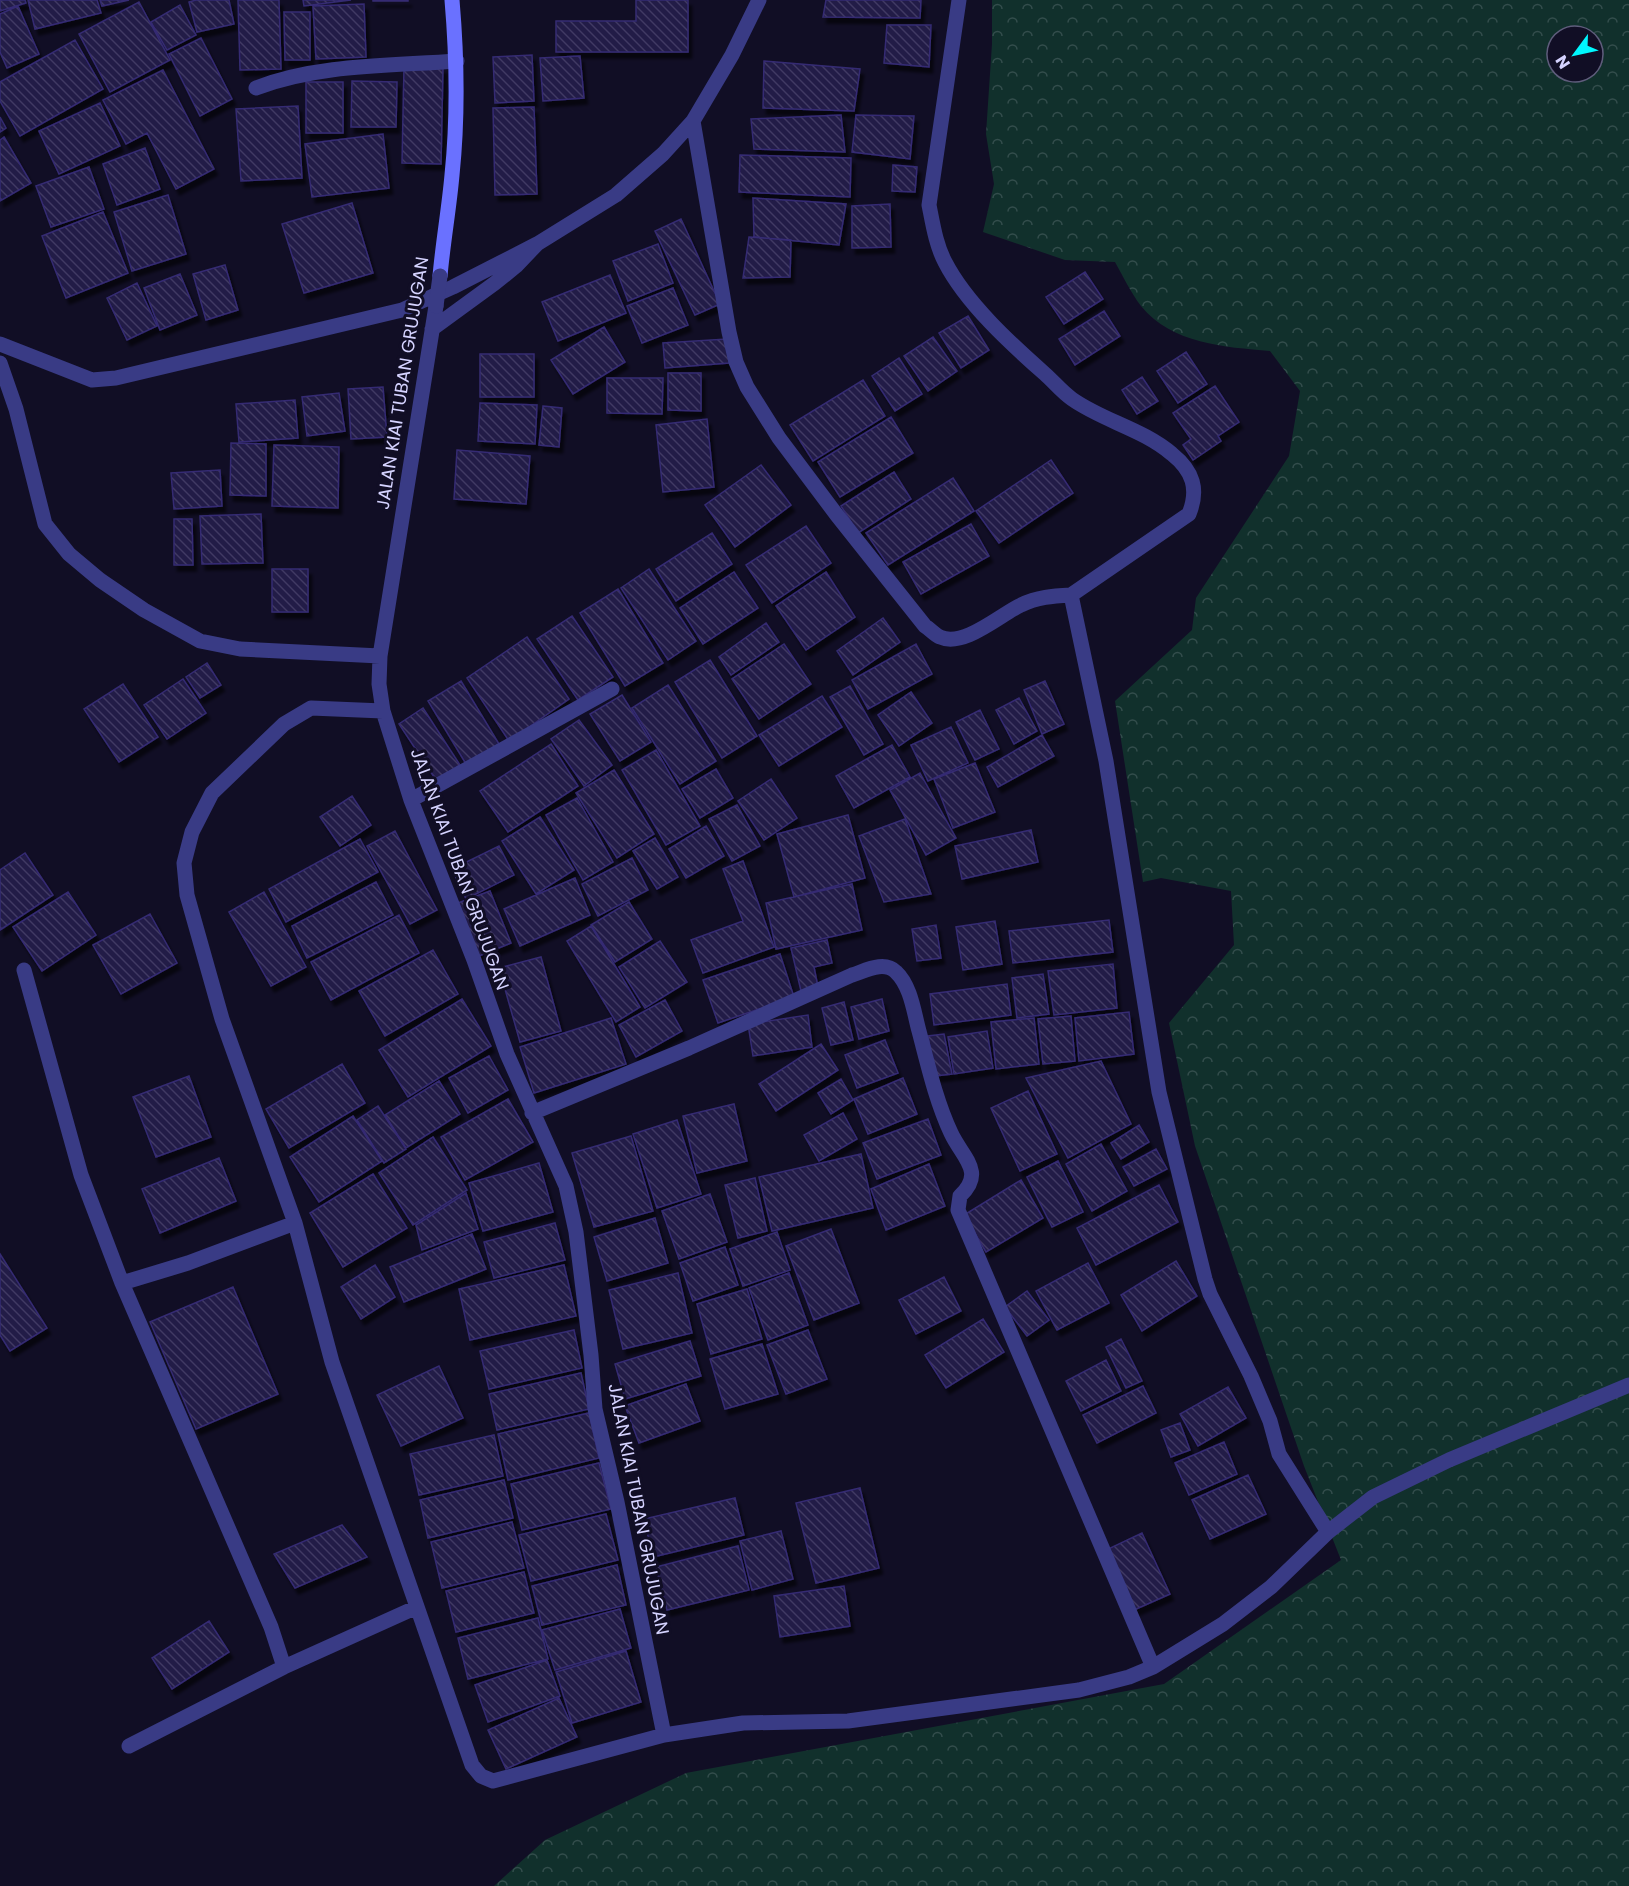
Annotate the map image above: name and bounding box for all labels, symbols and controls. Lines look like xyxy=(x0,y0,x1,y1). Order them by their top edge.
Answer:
north arrow xyxy=(1545,24,1605,84)
text: N xyxy=(1550,51,1576,73)
street label: JALAN KIAI TUBAN GRUJUGAN xyxy=(370,255,434,511)
street label: JALAN KIAI TUBAN GRUJUGAN xyxy=(405,745,515,993)
street label: JALAN KIAI TUBAN GRUJUGAN xyxy=(602,1381,676,1637)

